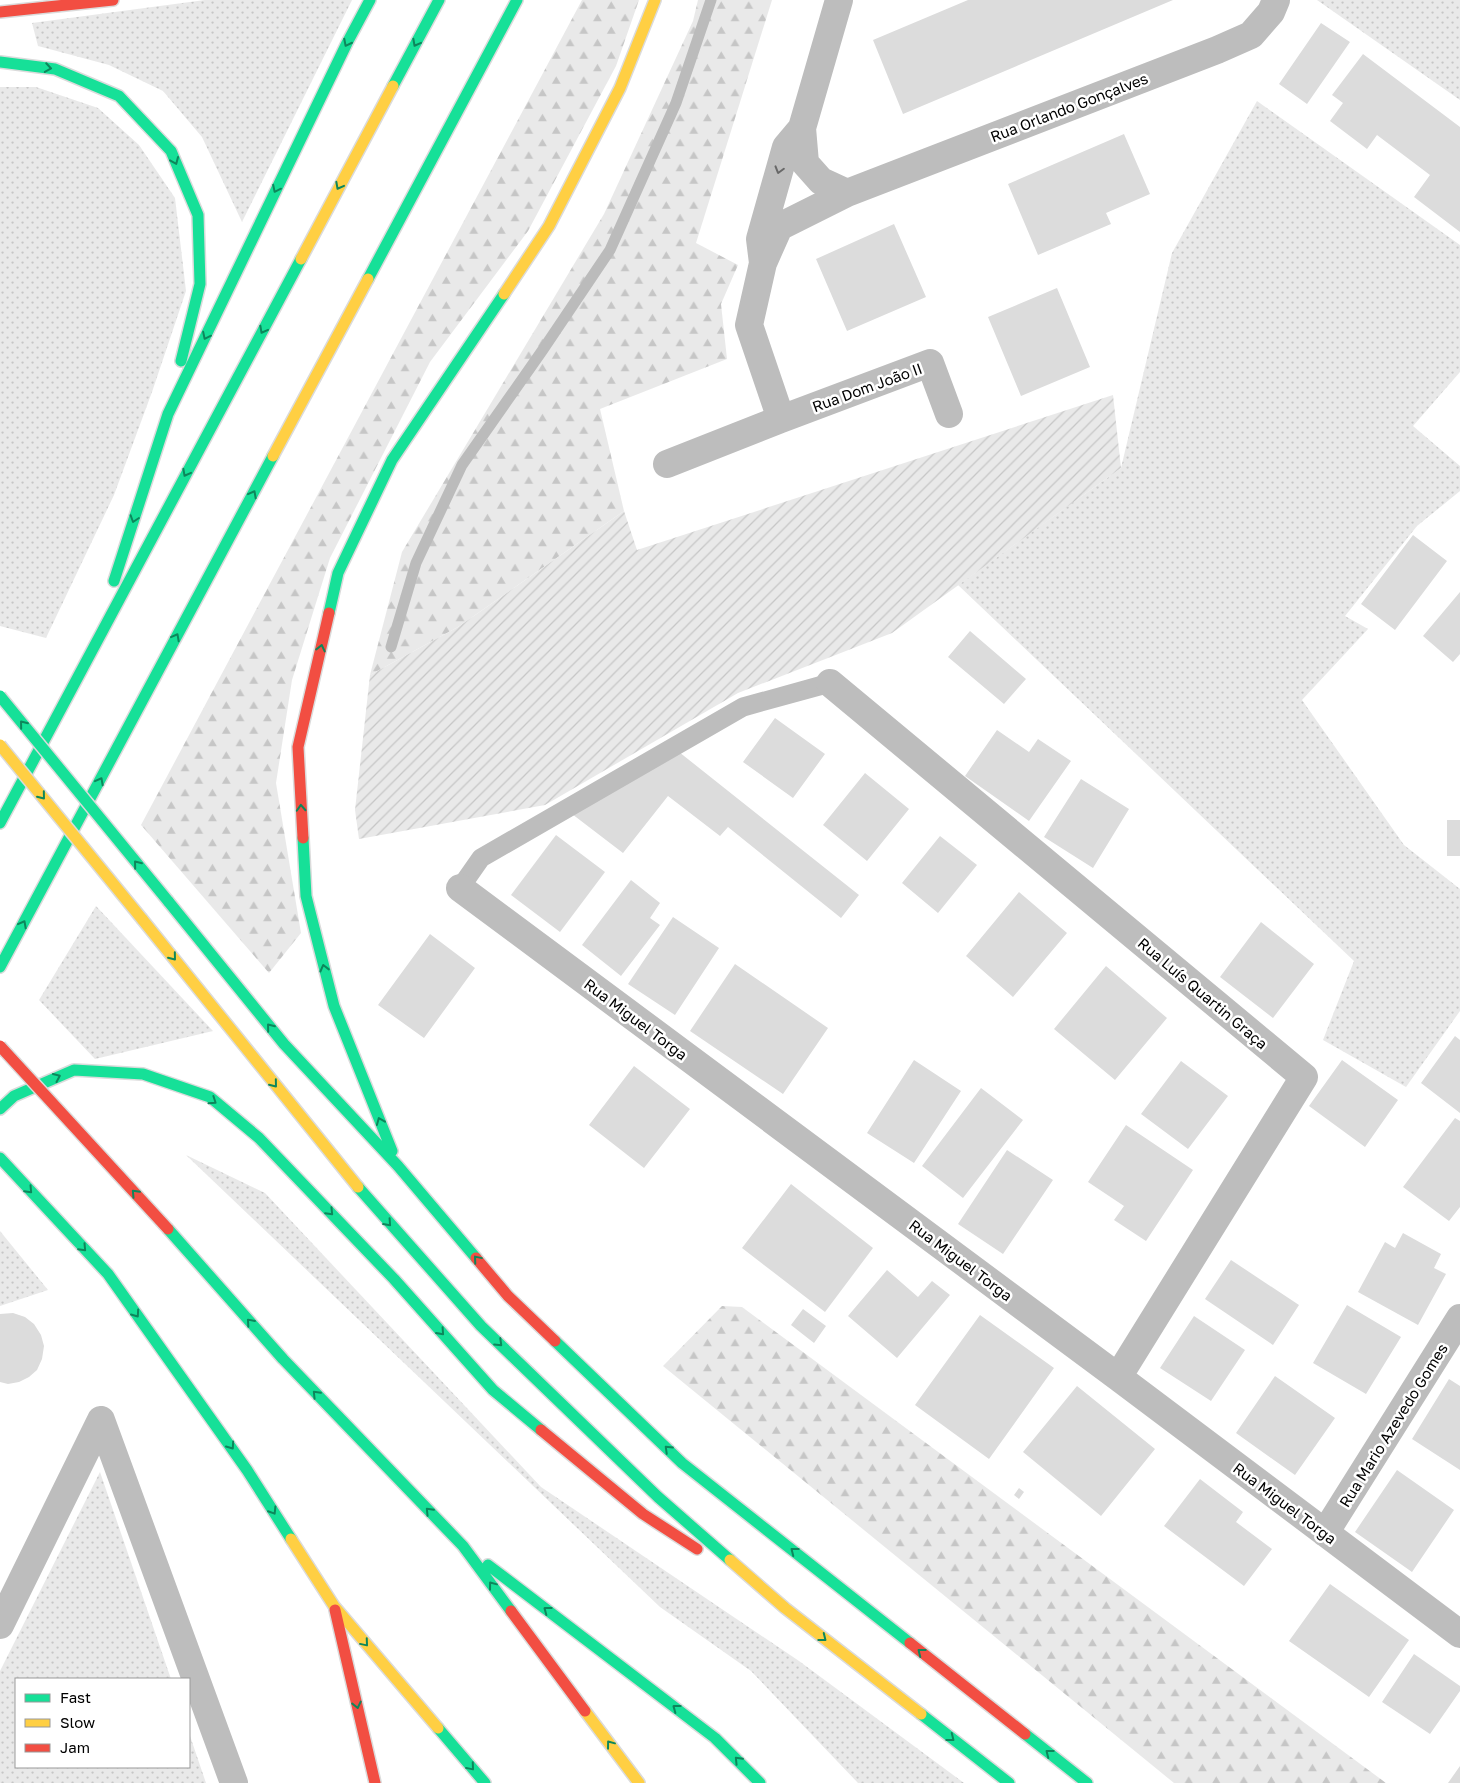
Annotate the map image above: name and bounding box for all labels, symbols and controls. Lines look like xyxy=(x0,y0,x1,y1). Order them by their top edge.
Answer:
one-way arrow xyxy=(343,38,353,47)
one-way arrow xyxy=(412,38,422,47)
one-way arrow xyxy=(44,63,53,73)
street label: Rua Orlando Gonçalves xyxy=(988,69,1150,145)
one-way arrow xyxy=(168,156,179,165)
one-way arrow xyxy=(775,166,785,174)
one-way arrow xyxy=(336,181,346,190)
one-way arrow xyxy=(272,184,282,193)
one-way arrow xyxy=(259,324,269,333)
one-way arrow xyxy=(201,331,212,340)
street label: Rua Dom João II xyxy=(810,359,924,415)
one-way arrow xyxy=(182,468,192,477)
one-way arrow xyxy=(247,490,257,499)
one-way arrow xyxy=(130,515,140,523)
one-way arrow xyxy=(170,634,180,643)
one-way arrow xyxy=(315,644,326,653)
one-way arrow xyxy=(21,721,29,730)
one-way arrow xyxy=(94,777,104,786)
one-way arrow xyxy=(36,790,44,799)
one-way arrow xyxy=(296,804,307,812)
one-way arrow xyxy=(134,860,143,869)
one-way arrow xyxy=(17,920,27,929)
street label: Rua Luís Quartin Graça xyxy=(1135,934,1271,1052)
one-way arrow xyxy=(167,951,175,960)
one-way arrow xyxy=(319,964,330,973)
street label: Rua Miguel Torga xyxy=(581,974,691,1064)
one-way arrow xyxy=(268,1024,276,1033)
one-way arrow xyxy=(52,1073,61,1084)
one-way arrow xyxy=(269,1078,277,1087)
one-way arrow xyxy=(207,1095,217,1104)
one-way arrow xyxy=(376,1117,386,1126)
one-way arrow xyxy=(23,1184,32,1193)
one-way arrow xyxy=(132,1190,141,1199)
one-way arrow xyxy=(324,1207,333,1216)
street label: Rua Miguel Torga xyxy=(906,1215,1016,1305)
one-way arrow xyxy=(383,1218,392,1227)
one-way arrow xyxy=(77,1242,86,1251)
one-way arrow xyxy=(473,1255,482,1264)
one-way arrow xyxy=(130,1308,139,1318)
one-way arrow xyxy=(247,1319,256,1328)
one-way arrow xyxy=(435,1326,444,1335)
one-way arrow xyxy=(493,1337,502,1346)
street label: Rua Mario Azevedo Gomes xyxy=(1335,1340,1451,1510)
one-way arrow xyxy=(313,1390,322,1399)
one-way arrow xyxy=(225,1441,234,1450)
one-way arrow xyxy=(664,1446,673,1455)
street label: Rua Miguel Torga xyxy=(1230,1458,1340,1548)
one-way arrow xyxy=(267,1505,277,1514)
one-way arrow xyxy=(426,1507,435,1516)
one-way arrow xyxy=(791,1549,800,1557)
one-way arrow xyxy=(489,1581,498,1591)
one-way arrow xyxy=(543,1607,553,1616)
one-way arrow xyxy=(817,1632,826,1640)
one-way arrow xyxy=(360,1637,368,1646)
one-way arrow xyxy=(918,1650,927,1658)
legend xyxy=(15,1678,190,1768)
text: Fast xyxy=(60,1688,91,1706)
one-way arrow xyxy=(351,1700,361,1709)
one-way arrow xyxy=(673,1705,682,1714)
text: Slow xyxy=(60,1713,95,1731)
one-way arrow xyxy=(945,1732,954,1740)
text: Jam xyxy=(60,1738,90,1756)
one-way arrow xyxy=(607,1740,616,1750)
one-way arrow xyxy=(1046,1750,1055,1758)
one-way arrow xyxy=(734,1757,743,1766)
one-way arrow xyxy=(465,1761,473,1770)

